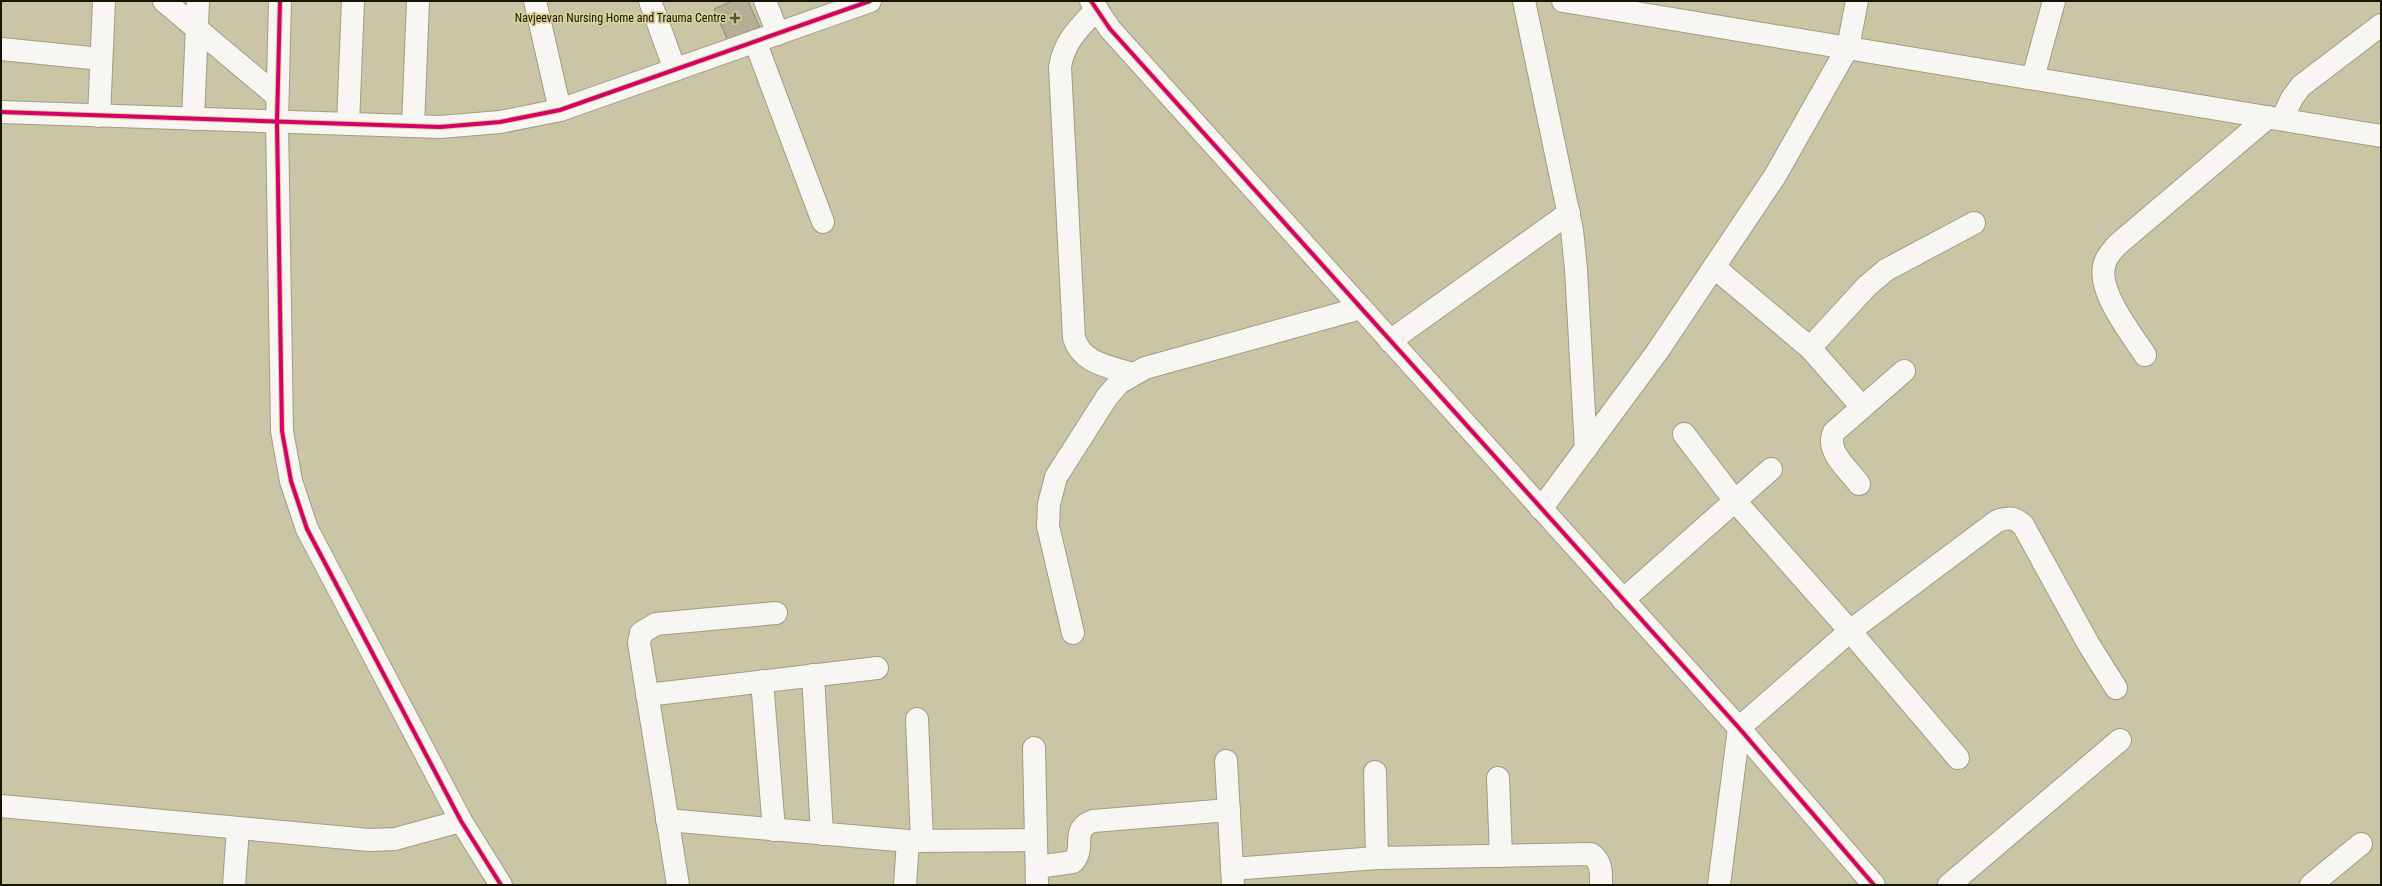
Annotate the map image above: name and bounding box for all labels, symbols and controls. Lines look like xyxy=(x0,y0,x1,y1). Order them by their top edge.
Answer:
place label: Navjeevan Nursing Home and Trauma Centre xyxy=(515,11,726,25)
marker: Navjeevan Nursing Home and Trauma Centre xyxy=(729,12,741,24)

